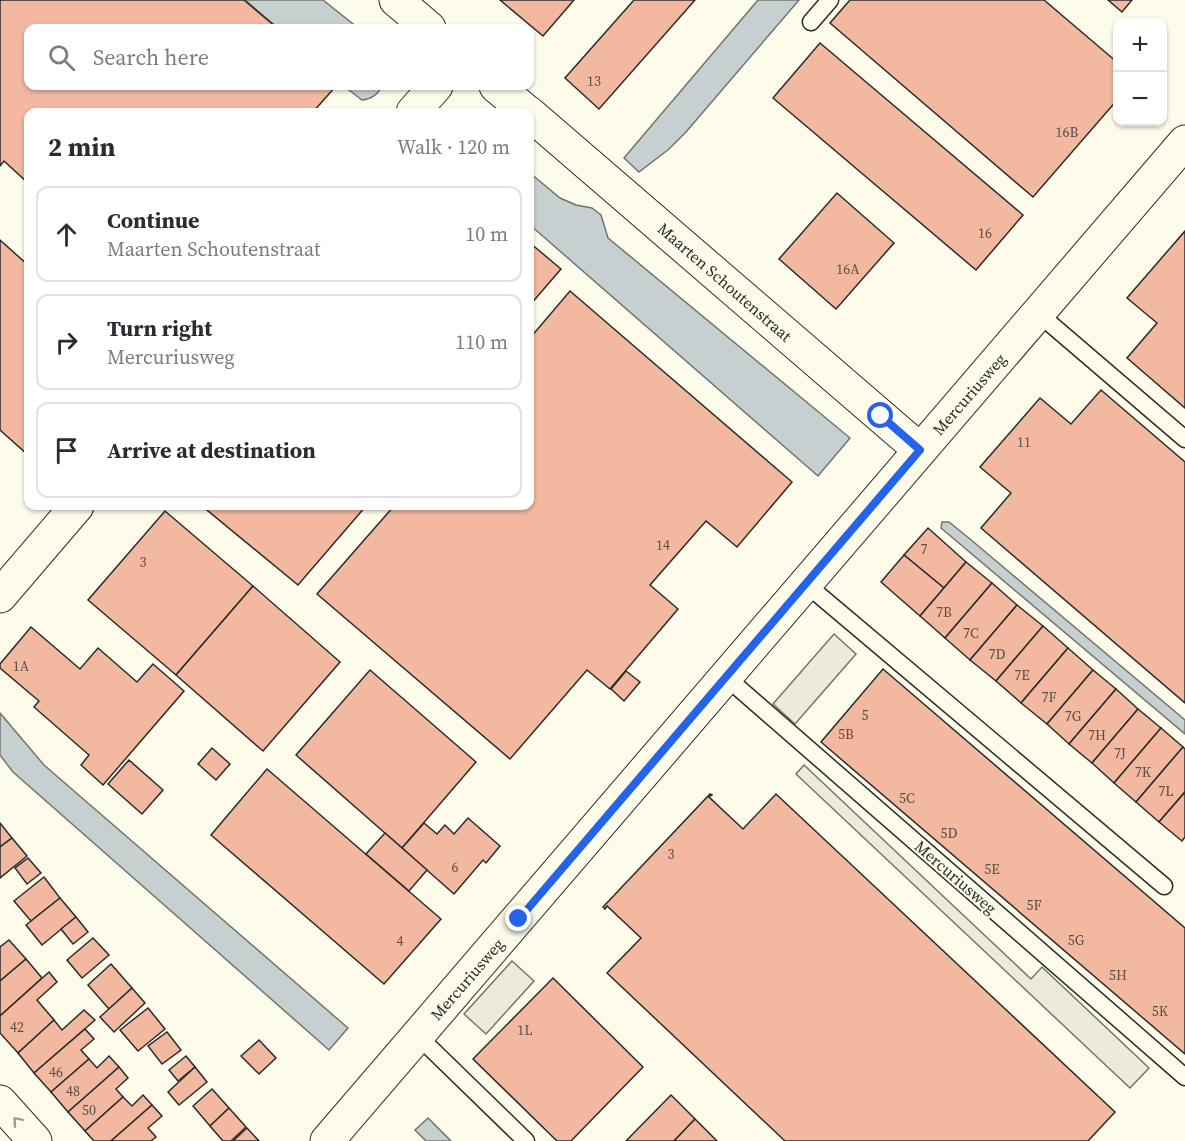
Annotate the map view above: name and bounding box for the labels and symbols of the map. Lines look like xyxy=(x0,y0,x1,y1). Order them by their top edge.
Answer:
house number: 13 xyxy=(587,71,601,91)
house number: 16B xyxy=(1056,122,1079,142)
street label: Maarten Schoutenstraat xyxy=(653,218,797,347)
house number: 16 xyxy=(978,223,992,243)
house number: 16A xyxy=(836,259,860,279)
street label: Mercuriusweg xyxy=(927,348,1011,440)
route start xyxy=(867,402,893,428)
house number: 11 xyxy=(1017,432,1031,452)
house number: 14 xyxy=(656,535,670,555)
house number: 7 xyxy=(921,539,928,559)
house number: 3 xyxy=(140,552,147,572)
house number: 7B xyxy=(936,602,952,622)
house number: 7C xyxy=(963,623,979,643)
house number: 7D xyxy=(989,644,1006,664)
house number: 1A xyxy=(13,656,30,676)
house number: 7E xyxy=(1014,665,1030,685)
house number: 7F xyxy=(1041,687,1057,707)
house number: 5 xyxy=(862,705,869,725)
house number: 7G xyxy=(1065,706,1082,726)
house number: 5B xyxy=(838,724,854,744)
house number: 7H xyxy=(1088,725,1106,745)
house number: 7J xyxy=(1114,743,1126,763)
house number: 7K xyxy=(1135,762,1152,782)
house number: 7L xyxy=(1158,781,1174,801)
house number: 5C xyxy=(899,788,915,808)
house number: 5D xyxy=(941,823,958,843)
street label: Mercuriusweg xyxy=(910,835,1002,919)
house number: 3 xyxy=(668,844,675,864)
house number: 6 xyxy=(452,857,459,877)
house number: 5E xyxy=(984,859,1000,879)
house number: 5F xyxy=(1026,895,1042,915)
route end xyxy=(505,905,531,931)
house number: 5G xyxy=(1068,930,1085,950)
house number: 4 xyxy=(397,931,404,951)
street label: Mercuriusweg xyxy=(425,933,509,1025)
house number: 5H xyxy=(1109,965,1127,985)
house number: 5K xyxy=(1152,1001,1169,1021)
house number: 42 xyxy=(10,1017,24,1037)
house number: 1L xyxy=(517,1020,533,1040)
house number: 46 xyxy=(49,1062,63,1082)
house number: 48 xyxy=(66,1081,80,1101)
house number: 50 xyxy=(82,1100,96,1120)
one-way arrow xyxy=(13,1117,24,1128)

